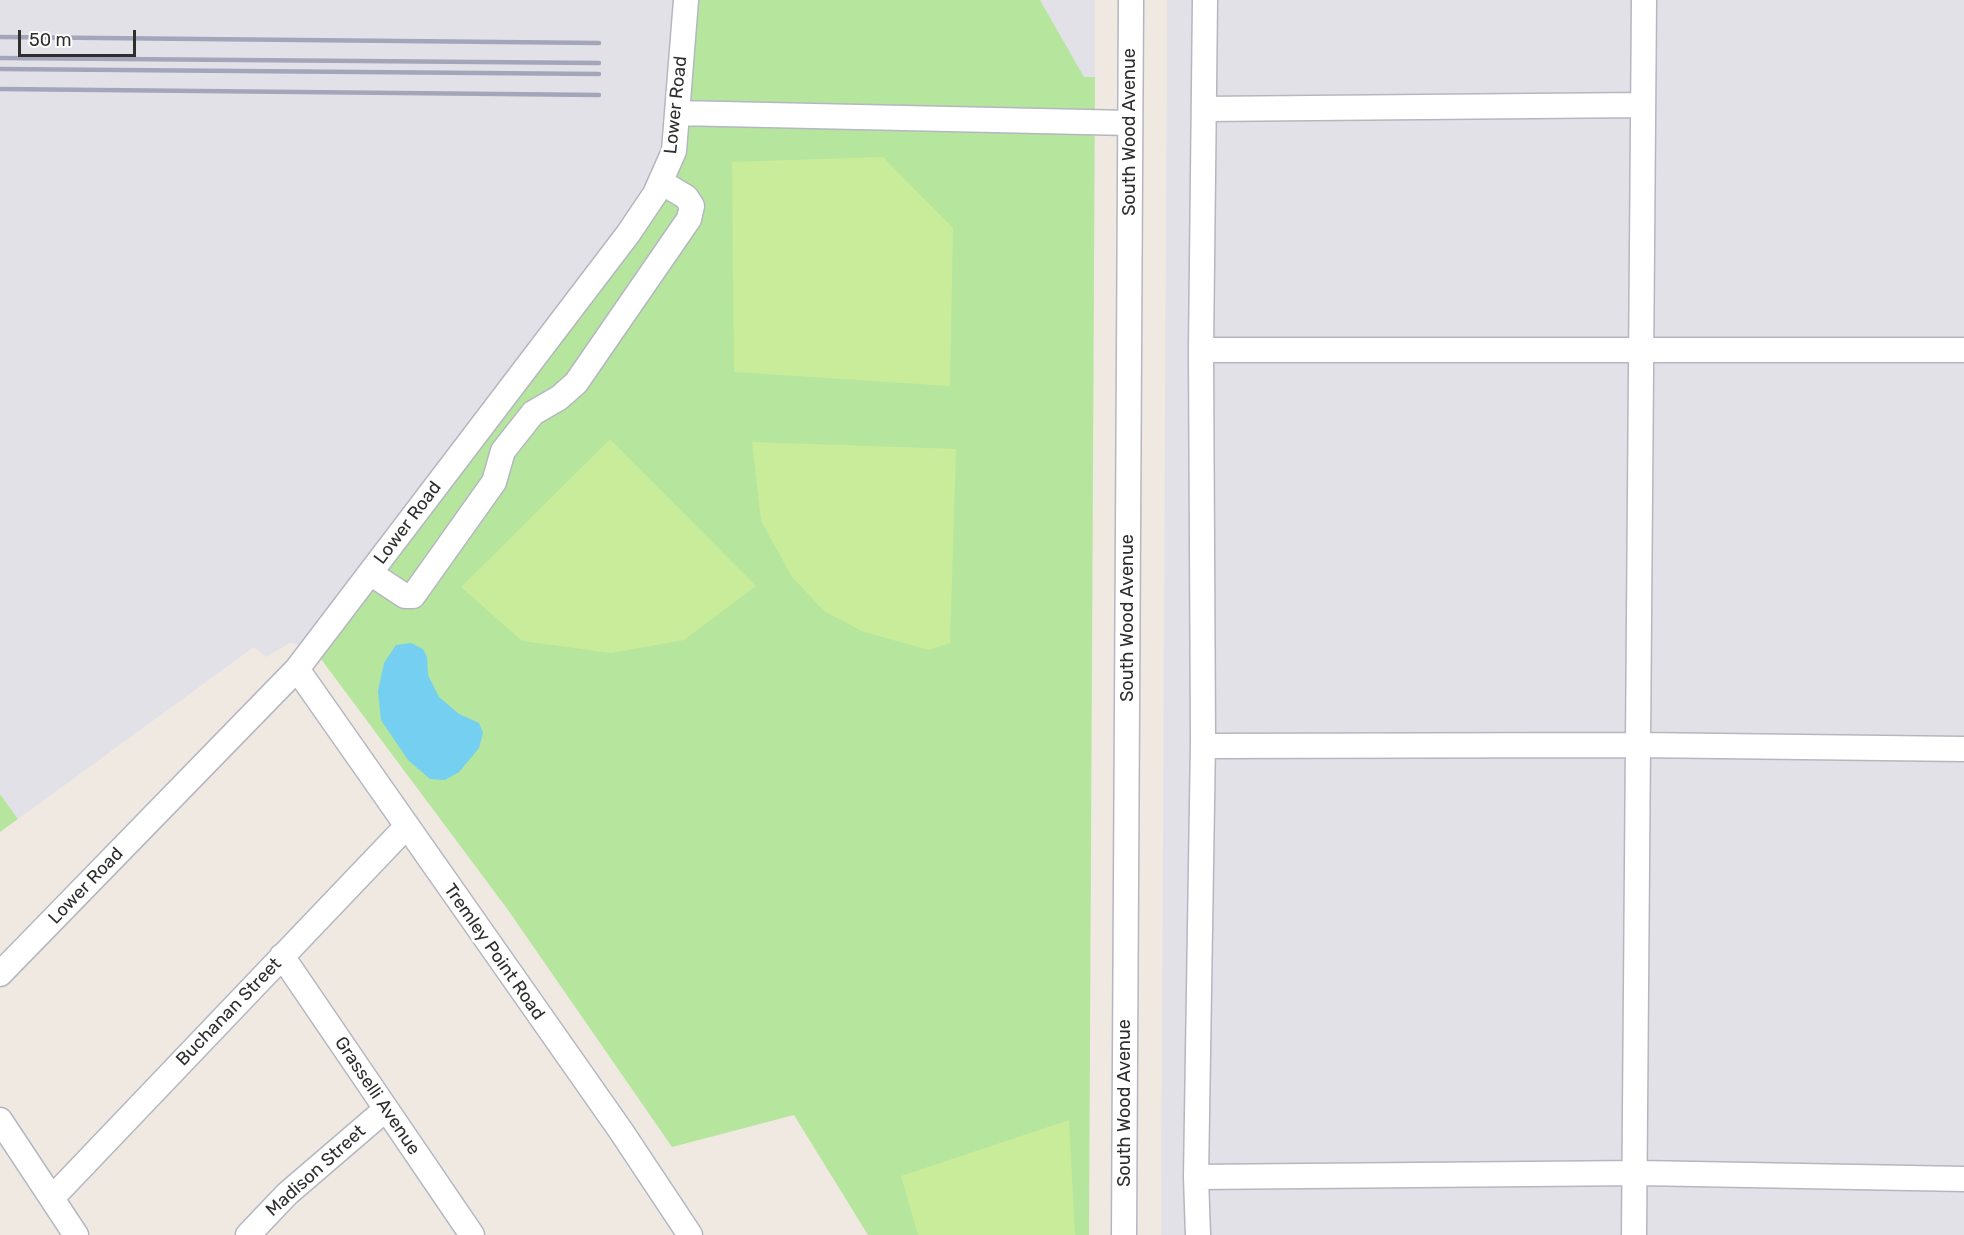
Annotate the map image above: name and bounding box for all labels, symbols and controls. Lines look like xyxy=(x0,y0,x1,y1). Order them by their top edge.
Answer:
scale bar xyxy=(21,18,140,56)
text: 50 m xyxy=(29,29,72,51)
street label: South Wood Avenue xyxy=(1119,48,1141,216)
street label: Lower Road xyxy=(660,55,692,155)
street label: Lower Road xyxy=(370,477,446,569)
street label: South Wood Avenue xyxy=(1117,534,1139,702)
street label: Lower Road xyxy=(44,843,128,929)
street label: Tremley Point Road xyxy=(439,880,549,1024)
street label: Buchanan Street xyxy=(172,953,286,1071)
street label: South Wood Avenue xyxy=(1114,1019,1136,1187)
street label: Grasselli Avenue xyxy=(329,1033,425,1159)
street label: Madison Street xyxy=(262,1121,370,1221)

